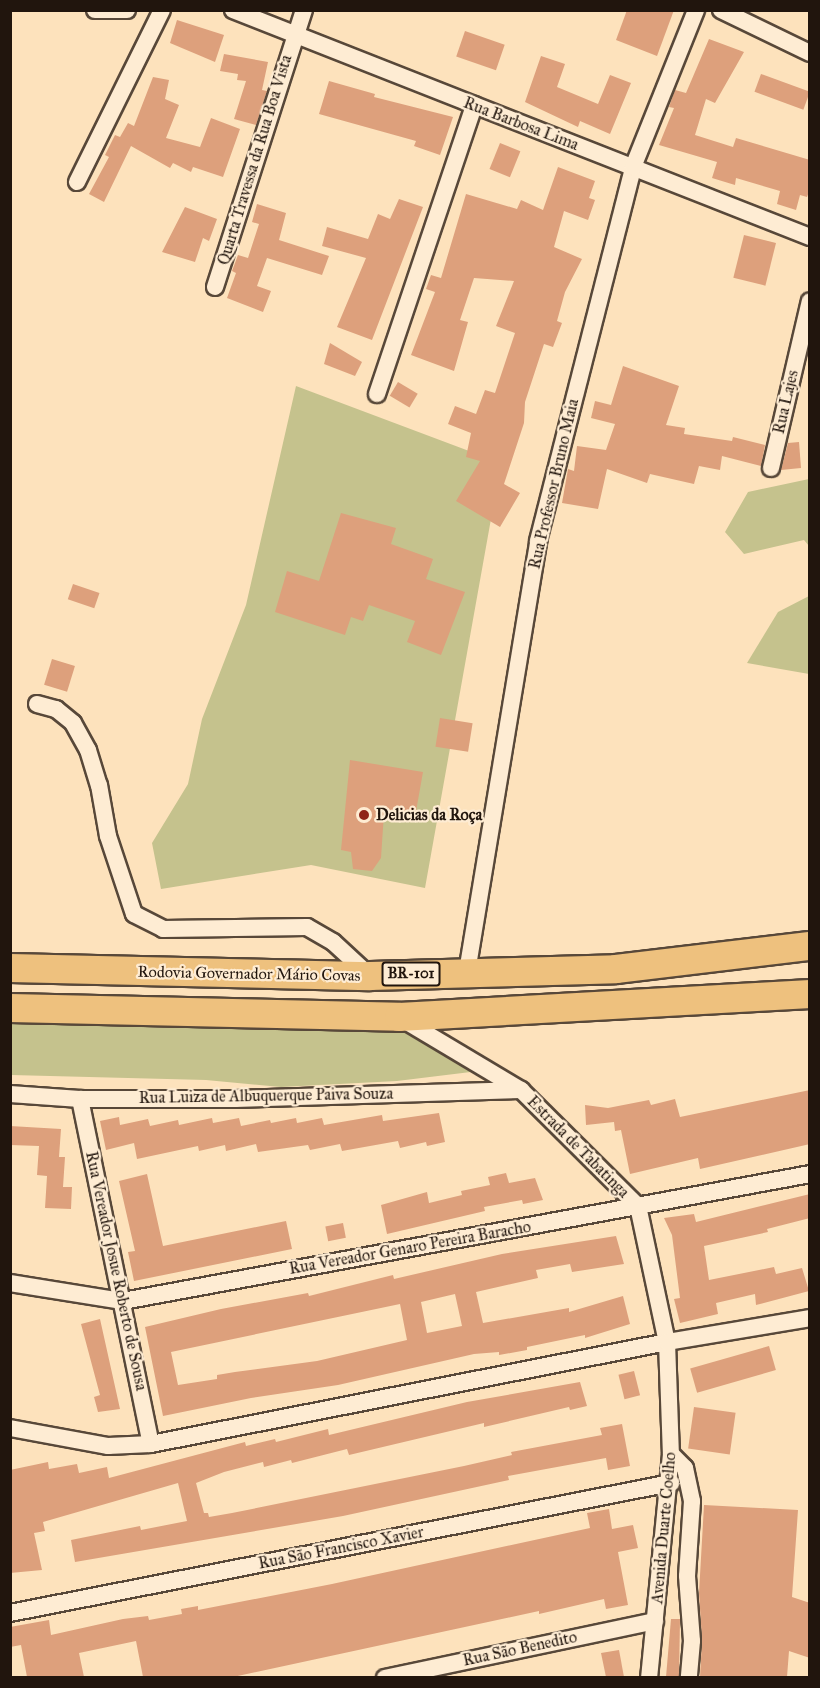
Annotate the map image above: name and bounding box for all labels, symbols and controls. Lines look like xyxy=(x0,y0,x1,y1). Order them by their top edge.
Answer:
street label: Quarta Travessa da Rua Boa Vista xyxy=(214,53,296,267)
street label: Rua Barbosa Lima xyxy=(461,93,581,155)
street label: Rua Lajes xyxy=(769,368,803,436)
street label: Rua Professor Bruno Maia xyxy=(525,397,583,571)
place label: Delicias da Roça xyxy=(376,805,482,825)
marker: Delicias da Roça xyxy=(357,808,371,822)
street label: Rodovia Governador Mário Covas xyxy=(137,962,361,986)
road number: BR-101 xyxy=(381,962,441,986)
street label: Rua Luiza de Albuquerque Paiva Souza xyxy=(139,1084,393,1108)
street label: Estrada de Tabatinga xyxy=(523,1092,633,1202)
street label: Rua Vereador Josue Roberto de Sousa xyxy=(81,1150,151,1392)
street label: Rua Vereador Genaro Pereira Baracho xyxy=(288,1217,532,1279)
street label: Avenida Duarte Coelho xyxy=(648,1451,680,1605)
street label: Rua São Francisco Xavier xyxy=(257,1523,425,1573)
street label: Rua São Benedito xyxy=(461,1628,579,1670)

